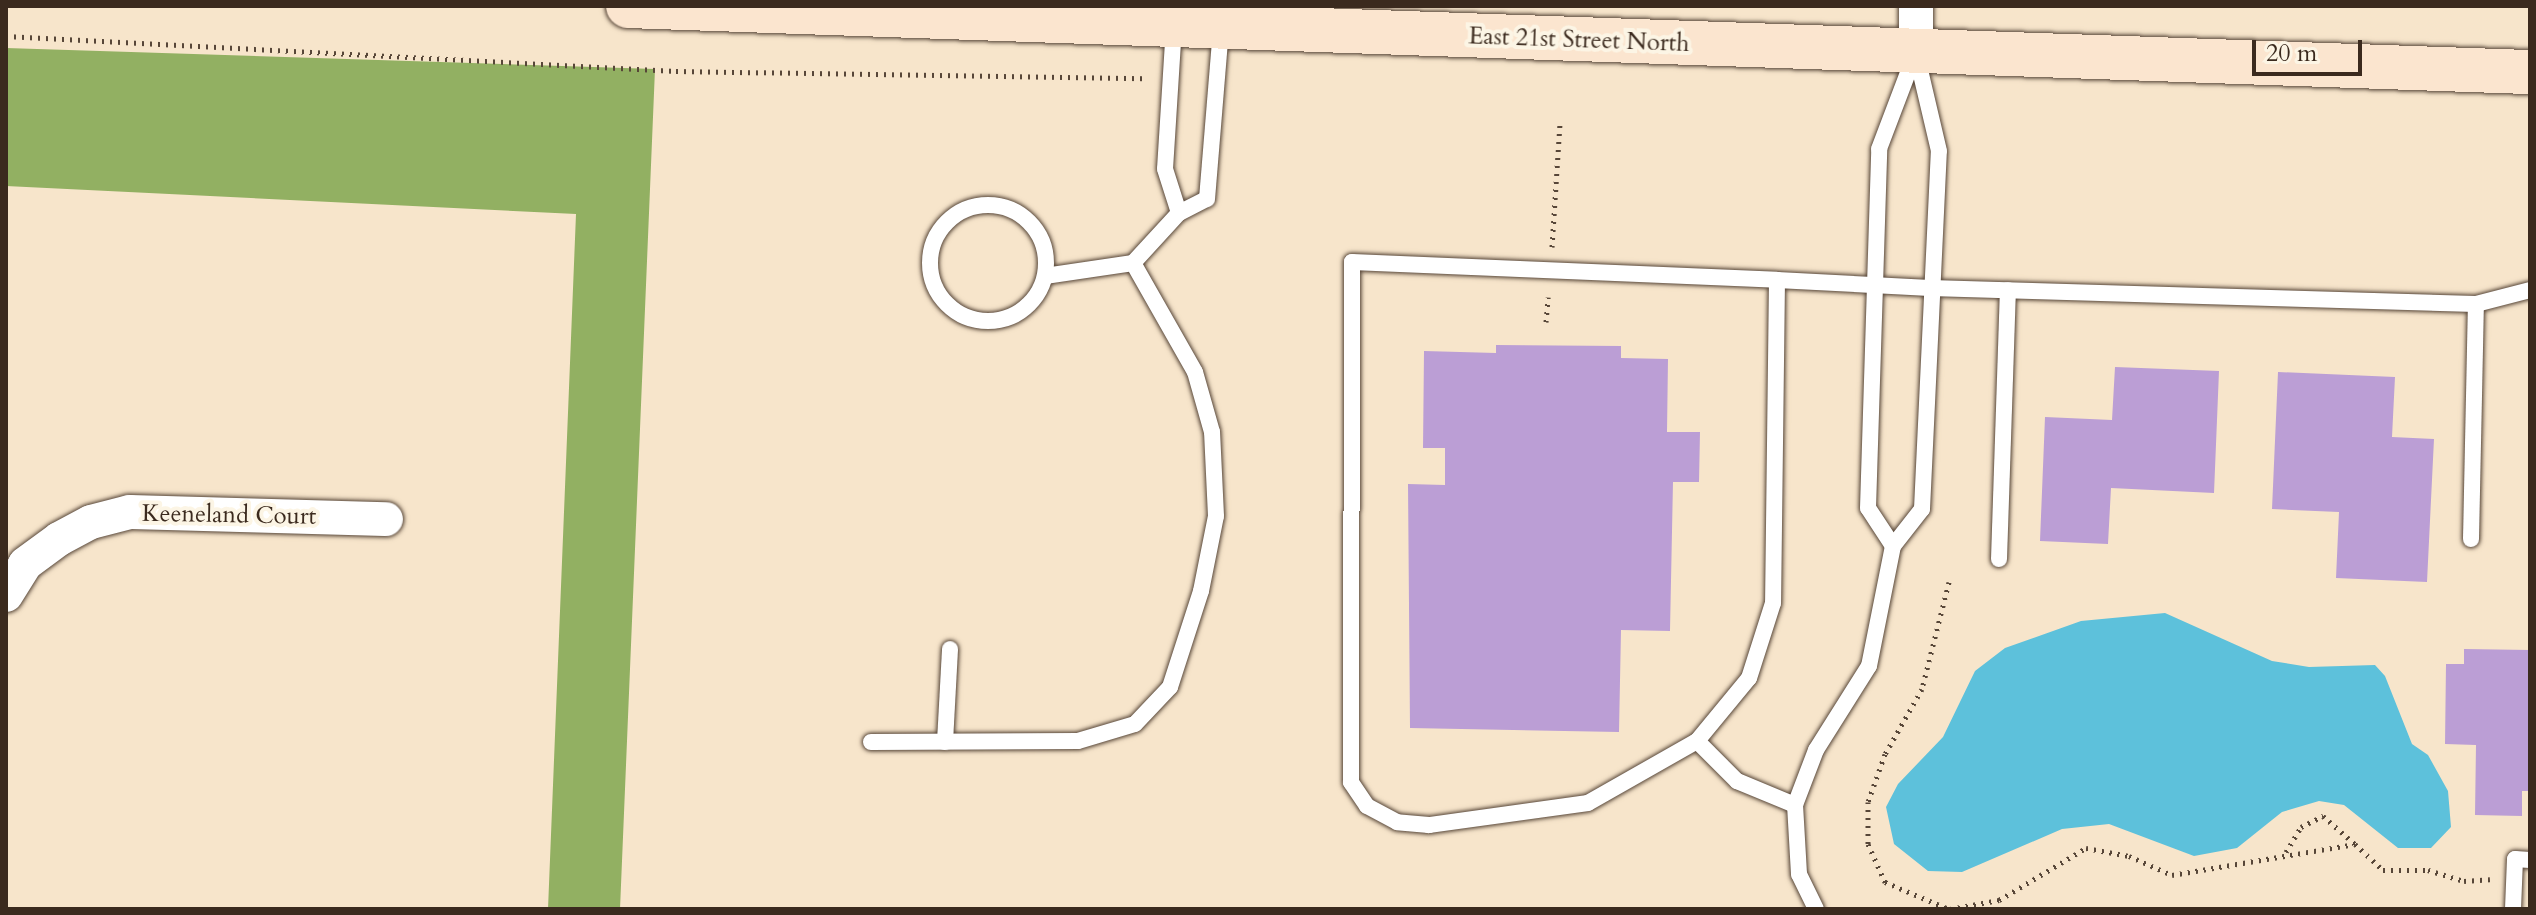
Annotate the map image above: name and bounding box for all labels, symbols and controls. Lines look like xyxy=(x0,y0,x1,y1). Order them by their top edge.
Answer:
street label: East 21st Street North xyxy=(1468,22,1690,58)
scale bar xyxy=(2256,24,2366,74)
text: 20 m xyxy=(2266,37,2317,70)
street label: Keeneland Court xyxy=(142,499,316,531)

